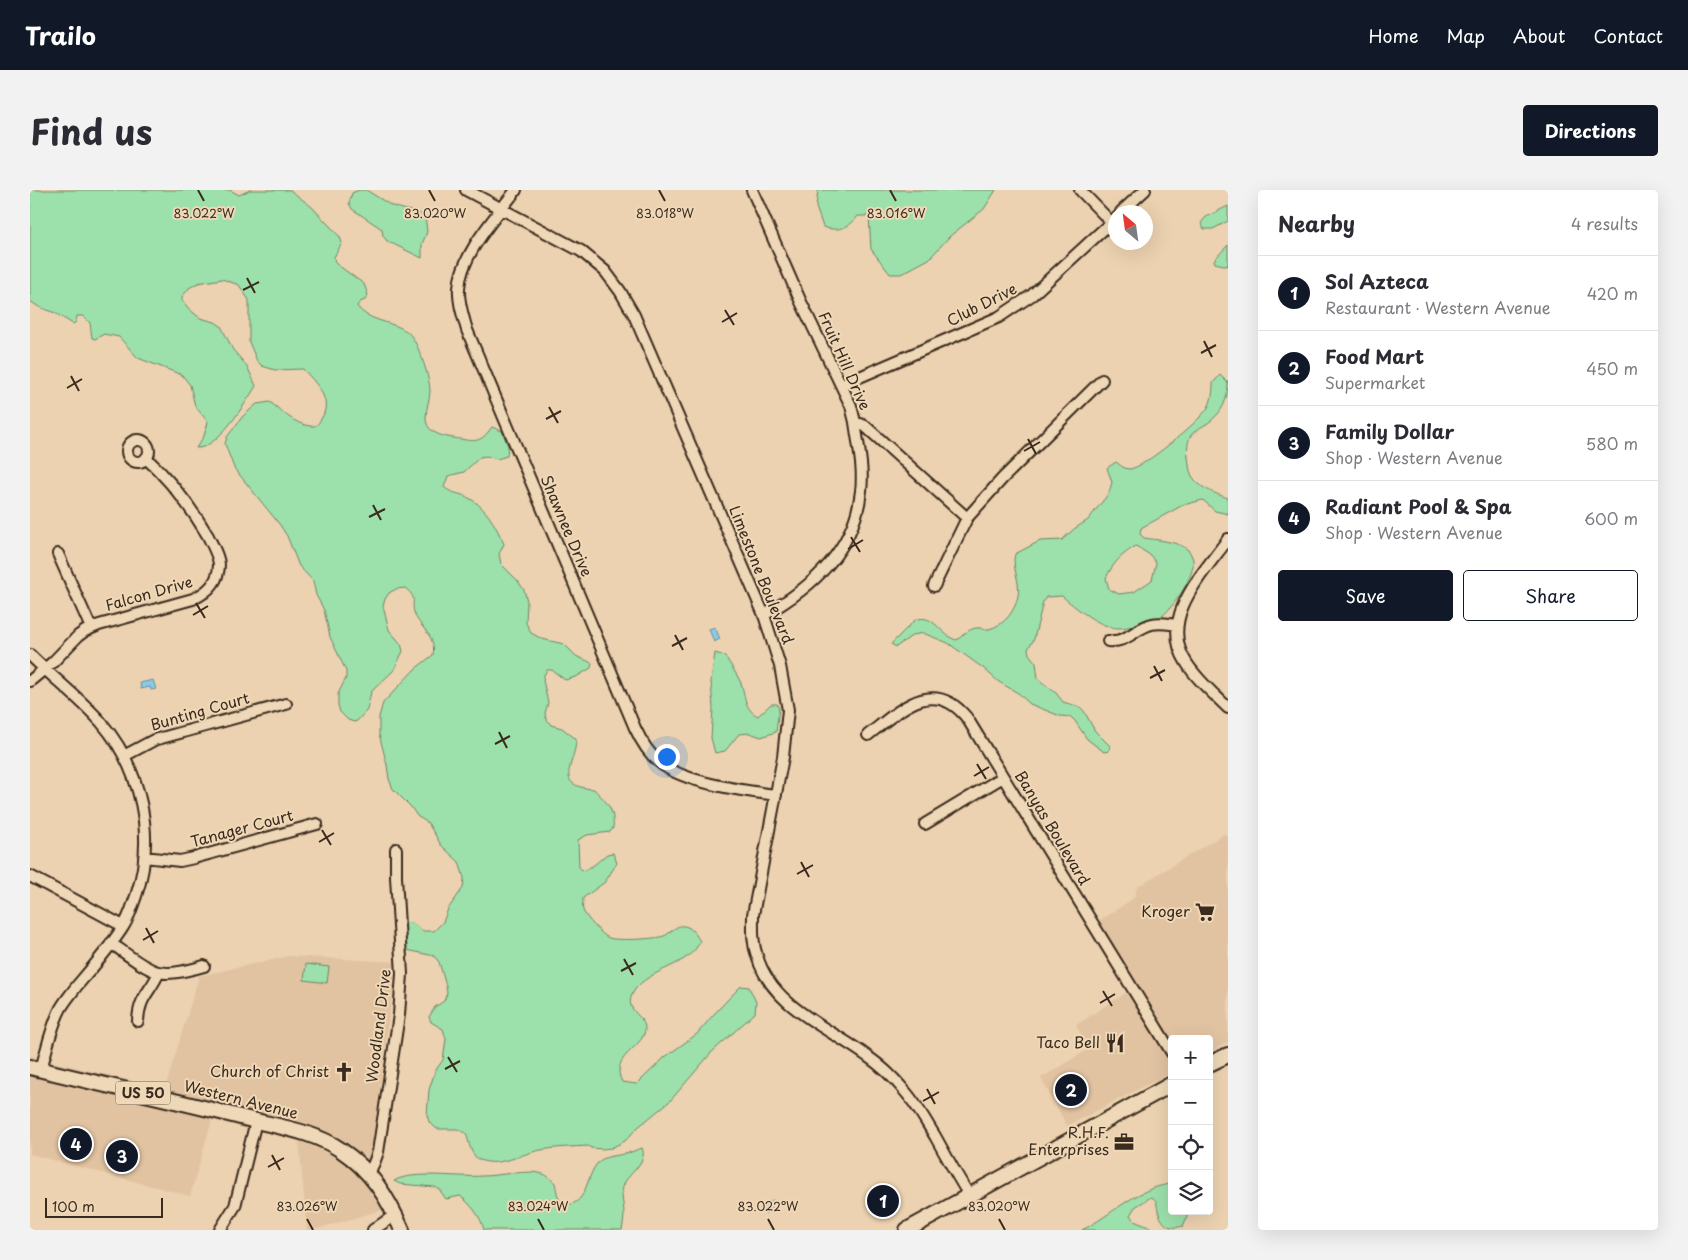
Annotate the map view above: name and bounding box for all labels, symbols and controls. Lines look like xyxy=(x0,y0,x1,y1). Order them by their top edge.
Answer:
text: Trailo xyxy=(25,17,96,53)
text: Home xyxy=(1368,22,1418,49)
text: Map xyxy=(1446,22,1485,49)
text: About xyxy=(1513,22,1565,49)
text: Contact xyxy=(1593,22,1663,49)
text: Find us xyxy=(30,104,152,157)
button: Directions xyxy=(1523,105,1658,156)
text: 83.022°W xyxy=(174,204,235,222)
text: 83.020°W xyxy=(404,204,467,222)
text: 83.018°W xyxy=(636,204,695,222)
text: 83.016°W xyxy=(867,204,926,222)
north arrow xyxy=(1108,205,1153,250)
text: Nearby xyxy=(1278,207,1355,239)
text: 4 results xyxy=(1571,211,1638,235)
text: Sol Azteca xyxy=(1325,267,1429,295)
street label: Club Drive xyxy=(942,276,1020,331)
text: 1 xyxy=(1290,281,1298,305)
text: 420 m xyxy=(1587,281,1638,305)
text: Restaurant · Western Avenue xyxy=(1325,295,1551,319)
street label: Fruit Hill Drive xyxy=(813,307,877,413)
text: Food Mart xyxy=(1325,342,1424,370)
text: 2 xyxy=(1288,356,1300,380)
text: 450 m xyxy=(1586,356,1638,380)
text: Supermarket xyxy=(1325,370,1425,394)
text: Family Dollar xyxy=(1325,417,1454,445)
text: 3 xyxy=(1289,431,1299,455)
text: 580 m xyxy=(1586,431,1638,455)
text: Shop · Western Avenue xyxy=(1325,445,1503,469)
street label: Shawnee Drive xyxy=(536,471,599,580)
text: Radiant Pool & Spa xyxy=(1325,492,1512,520)
street label: Limestone Boulevard xyxy=(724,502,801,647)
text: 4 xyxy=(1289,506,1299,530)
text: 600 m xyxy=(1584,506,1638,530)
text: Shop · Western Avenue xyxy=(1325,520,1503,544)
street label: Falcon Drive xyxy=(102,569,195,616)
button: Save xyxy=(1278,570,1453,621)
button: Share xyxy=(1463,570,1638,621)
street label: Bunting Court xyxy=(147,685,252,736)
your location xyxy=(654,744,680,770)
street label: Banyas Boulevard xyxy=(1010,766,1097,889)
street label: Tanager Court xyxy=(188,803,295,852)
place label: Kroger xyxy=(1141,899,1190,922)
supermarket icon: Kroger xyxy=(1194,901,1216,923)
street label: Woodland Drive xyxy=(359,968,396,1084)
place label: Taco Bell xyxy=(1036,1030,1100,1053)
restaurant icon: Taco Bell xyxy=(1104,1032,1126,1054)
map controls xyxy=(1168,1035,1213,1215)
button: + xyxy=(1168,1035,1213,1080)
place label: Church of Christ xyxy=(210,1059,329,1082)
church icon: Church of Christ xyxy=(333,1061,355,1083)
pin: 2 xyxy=(1055,1071,1087,1109)
street label: Western Avenue xyxy=(182,1073,301,1124)
button: − xyxy=(1168,1080,1213,1125)
road number: US 50 xyxy=(116,1081,170,1104)
place label: R.H.F. Enterprises xyxy=(1028,1120,1109,1160)
pin: 4 xyxy=(60,1125,92,1163)
button: locate xyxy=(1168,1125,1213,1170)
office icon: R.H.F. Enterprises xyxy=(1113,1131,1135,1153)
pin: 3 xyxy=(106,1137,138,1175)
button: layers xyxy=(1168,1170,1213,1215)
pin: 1 xyxy=(867,1182,899,1220)
scale bar xyxy=(45,1195,162,1218)
text: 100 m xyxy=(52,1196,95,1217)
text: 83.026°W xyxy=(277,1197,338,1215)
text: 83.024°W xyxy=(508,1197,569,1215)
text: 83.022°W xyxy=(738,1197,799,1215)
text: 83.020°W xyxy=(968,1197,1031,1215)

